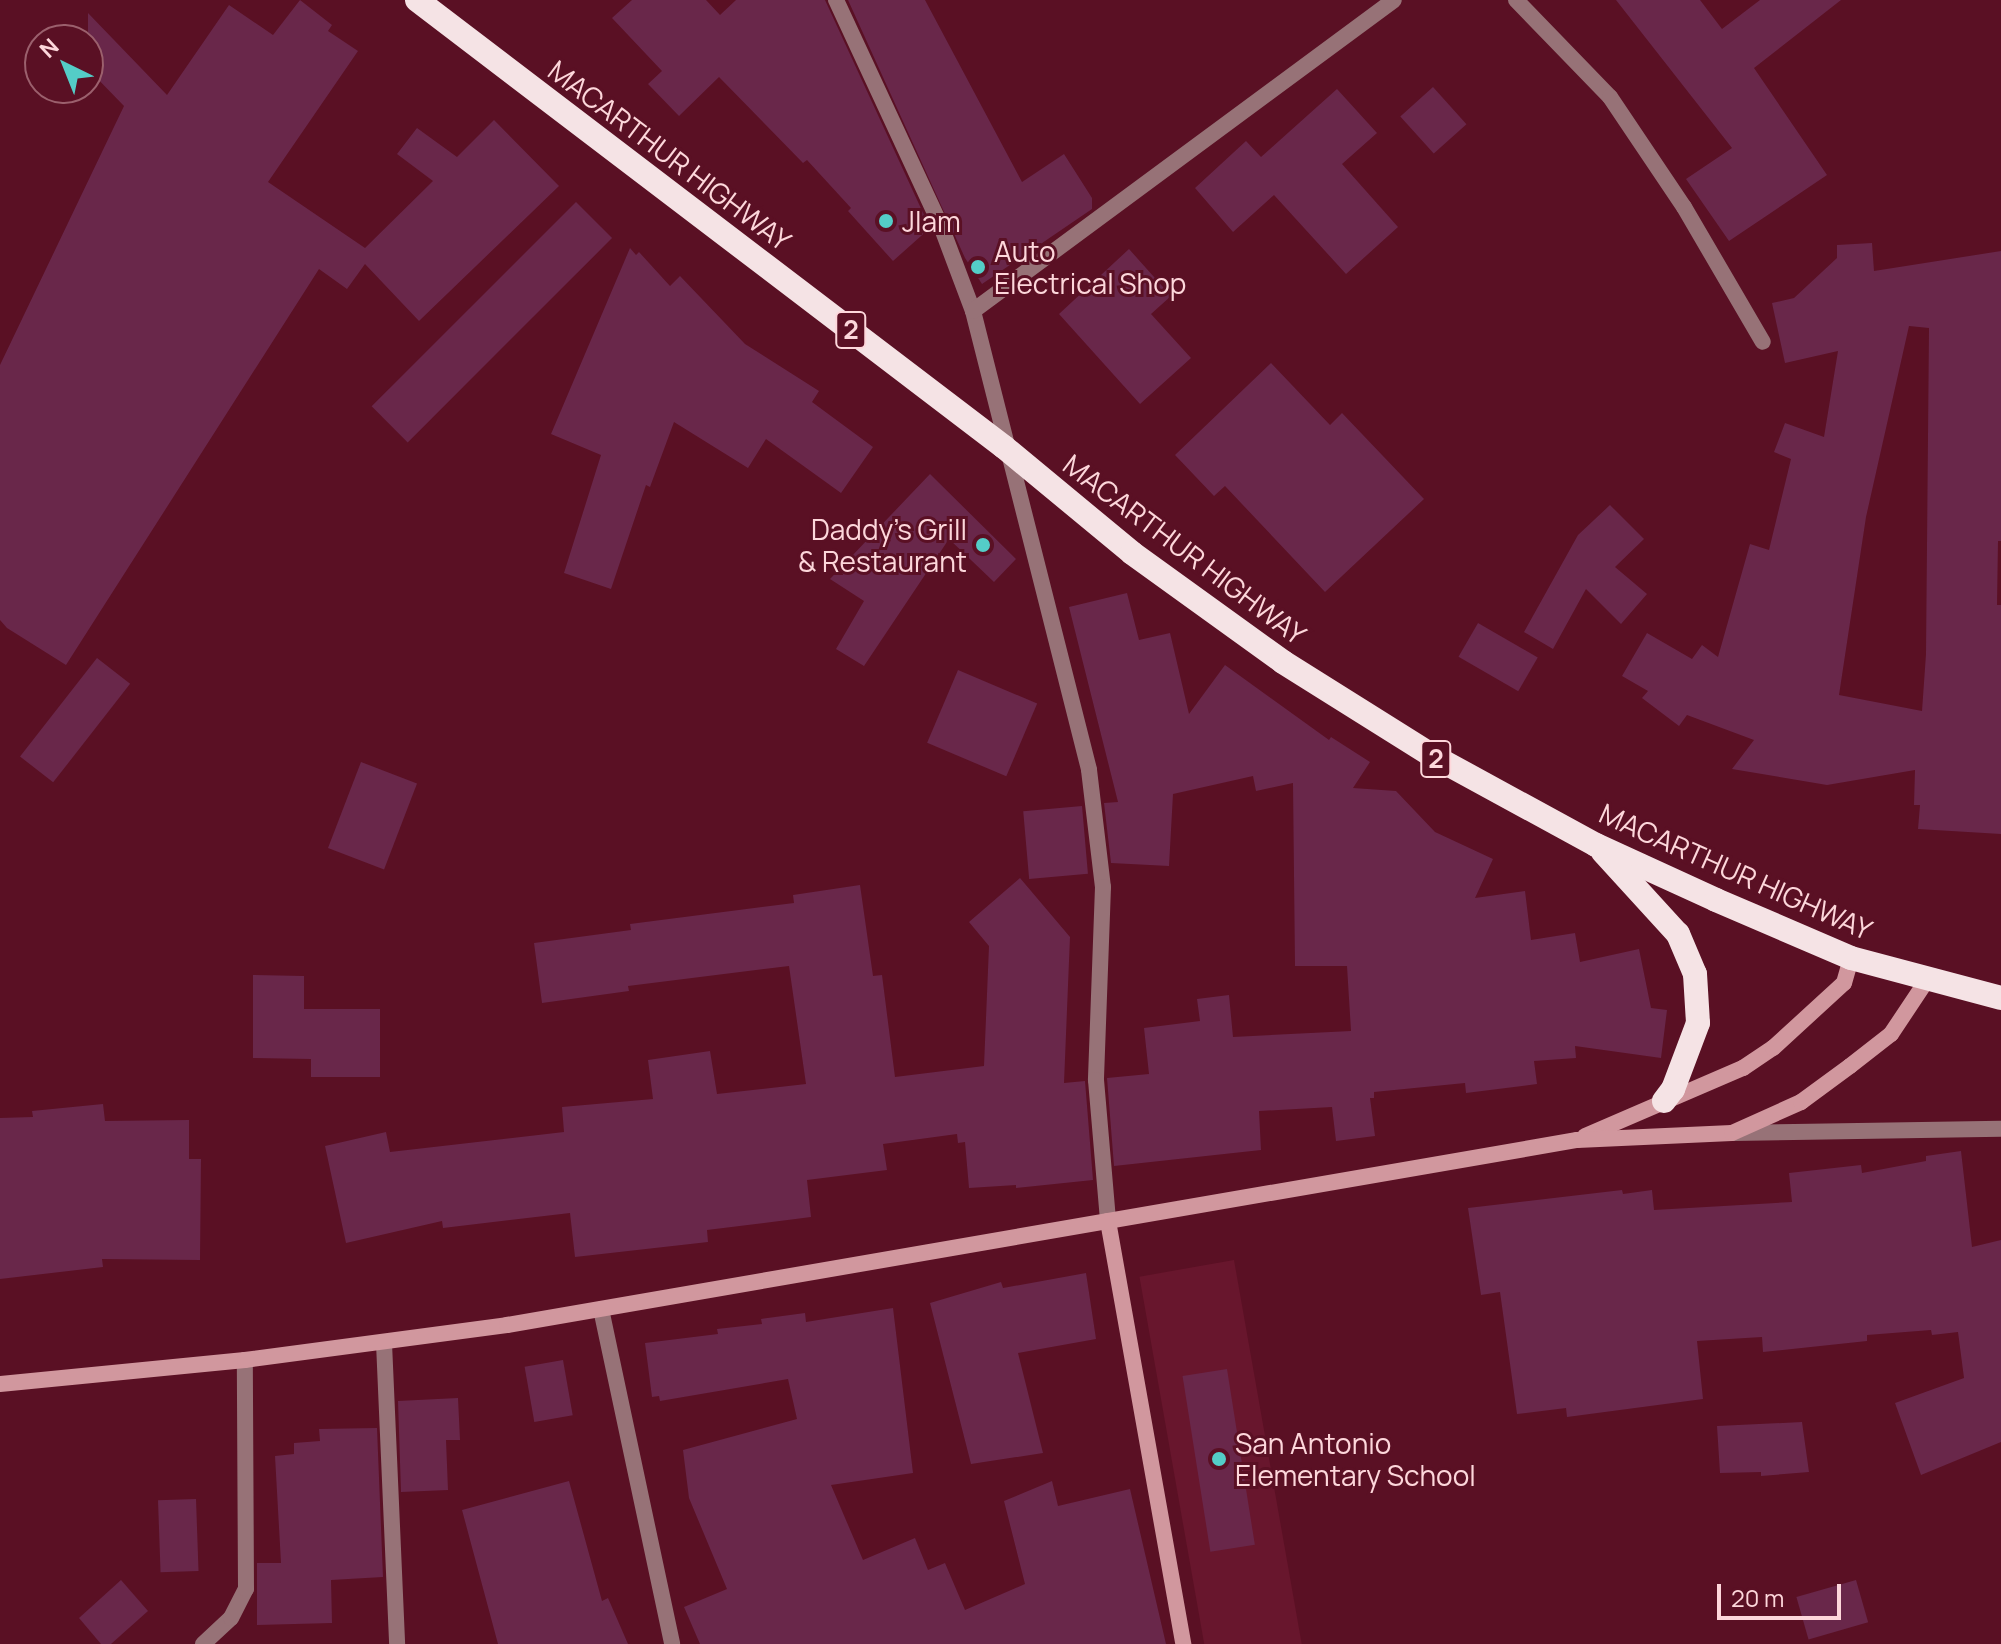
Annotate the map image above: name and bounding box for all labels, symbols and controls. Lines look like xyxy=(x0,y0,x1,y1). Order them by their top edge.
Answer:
north arrow xyxy=(24,24,104,104)
text: N xyxy=(33,32,65,64)
street label: MACARTHUR HIGHWAY xyxy=(542,53,798,257)
place label: Jlam xyxy=(902,204,961,238)
marker: Jlam xyxy=(877,212,895,230)
place label: Auto Electrical Shop xyxy=(994,234,1186,300)
marker: Auto Electrical Shop xyxy=(969,258,987,276)
road number: 2 xyxy=(835,308,867,352)
street label: MACARTHUR HIGHWAY xyxy=(1057,447,1313,651)
place label: Daddy's Grill & Restaurant xyxy=(798,512,967,578)
marker: Daddy's Grill & Restaurant xyxy=(974,536,992,554)
road number: 2 xyxy=(1420,737,1452,781)
street label: MACARTHUR HIGHWAY xyxy=(1594,796,1878,946)
place label: San Antonio Elementary School xyxy=(1235,1426,1476,1492)
marker: San Antonio Elementary School xyxy=(1210,1450,1228,1468)
scale bar xyxy=(1721,1568,1845,1618)
text: 20 m xyxy=(1731,1581,1784,1614)

